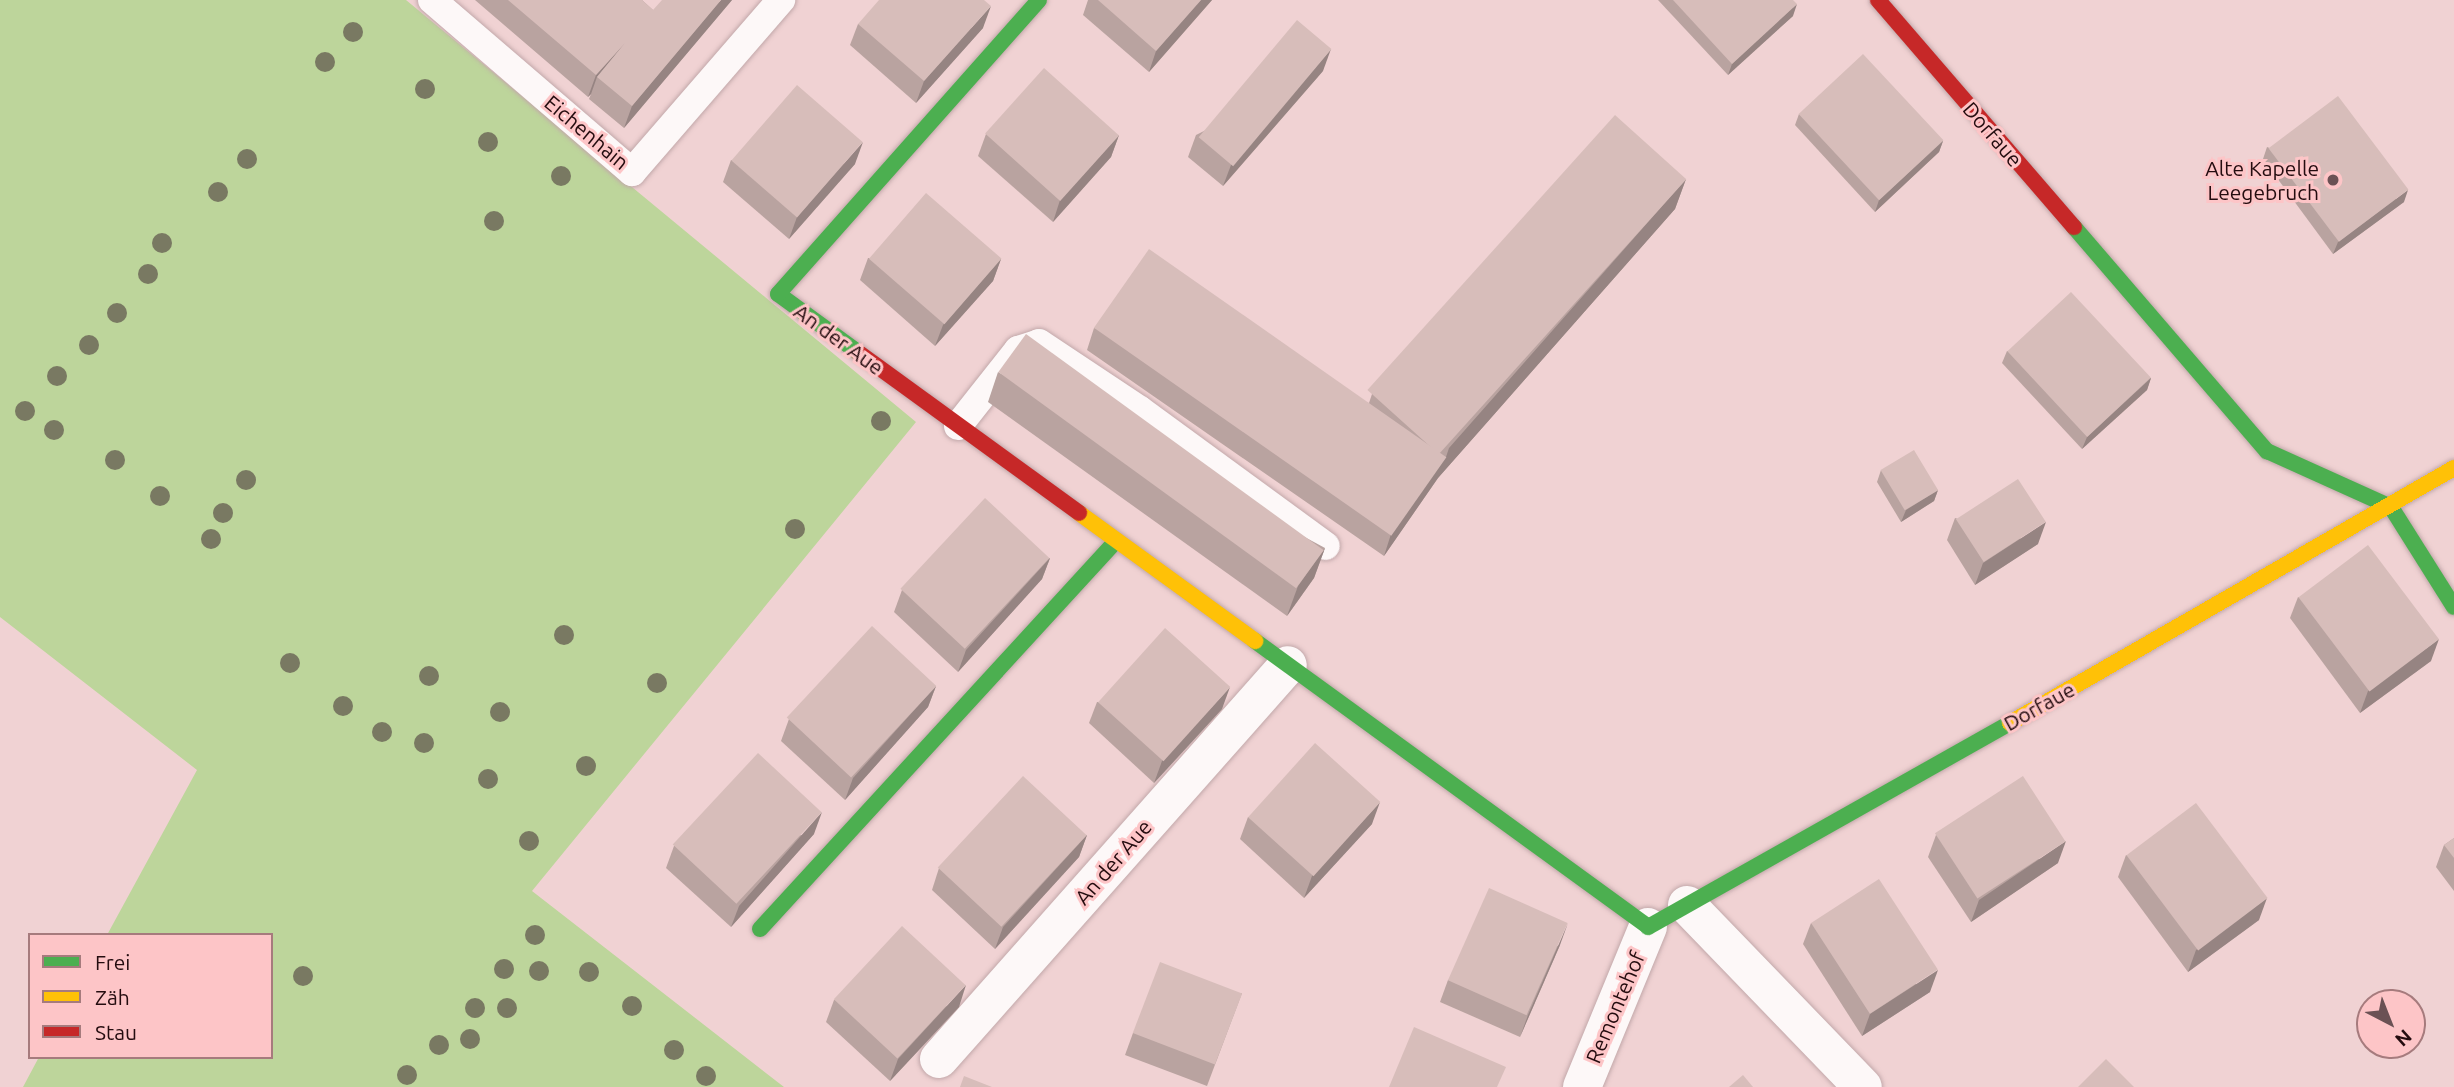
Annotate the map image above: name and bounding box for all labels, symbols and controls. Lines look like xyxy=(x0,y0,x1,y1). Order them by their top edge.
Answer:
street label: Eichenhain xyxy=(540,90,634,174)
street label: Dorfaue xyxy=(1958,97,2028,171)
place label: Alte Kapelle Leegebruch xyxy=(2205,155,2319,205)
marker: Alte Kapelle Leegebruch xyxy=(2325,172,2341,188)
street label: An der Aue xyxy=(789,298,889,380)
street label: Dorfaue xyxy=(1999,676,2079,736)
street label: An der Aue xyxy=(1069,814,1157,910)
legend xyxy=(28,933,273,1059)
street label: Remontehof xyxy=(1580,947,1650,1067)
text: Frei xyxy=(95,950,130,974)
text: Zäh xyxy=(95,985,130,1009)
north arrow xyxy=(2356,989,2426,1059)
text: Stau xyxy=(95,1020,137,1044)
text: N xyxy=(2391,1025,2416,1051)

